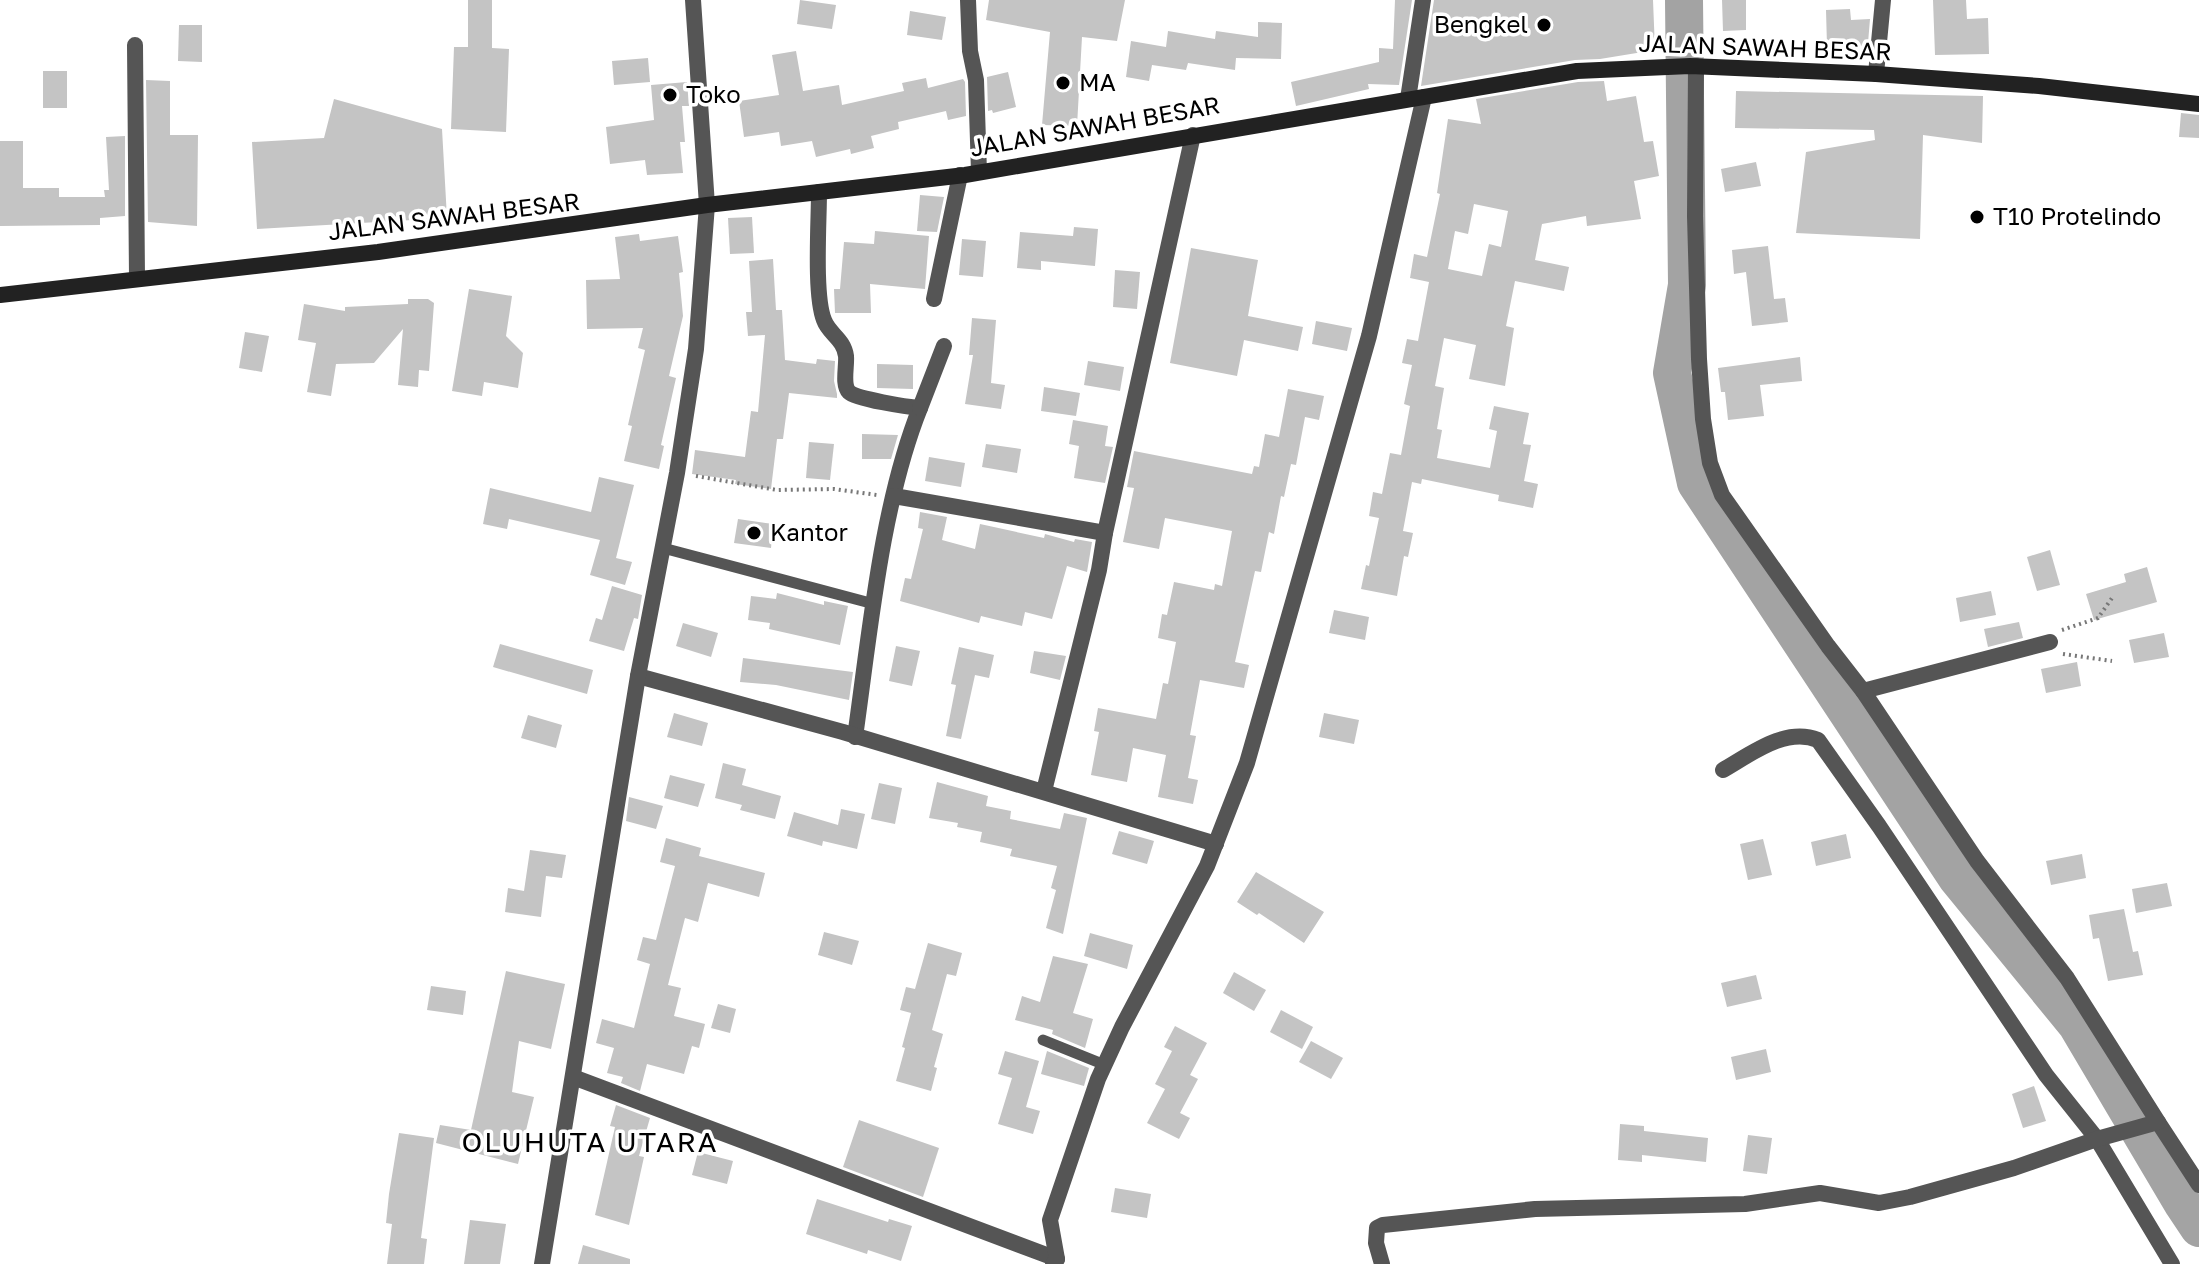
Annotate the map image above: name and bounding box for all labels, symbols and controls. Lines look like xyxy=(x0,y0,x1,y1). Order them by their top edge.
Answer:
place label: Bengkel xyxy=(1434,9,1528,38)
marker: Bengkel xyxy=(1535,16,1553,34)
street label: JALAN SAWAH BESAR xyxy=(1638,28,1892,65)
place label: MA xyxy=(1079,67,1116,96)
marker: MA xyxy=(1054,74,1072,92)
place label: Toko xyxy=(686,79,741,108)
marker: Toko xyxy=(661,86,679,104)
street label: JALAN SAWAH BESAR xyxy=(967,89,1222,162)
street label: JALAN SAWAH BESAR xyxy=(326,186,581,245)
place label: T10 Protelindo xyxy=(1993,201,2161,230)
marker: T10 Protelindo xyxy=(1968,208,1986,226)
place label: Kantor xyxy=(770,517,848,546)
marker: Kantor xyxy=(745,524,763,542)
district label: OLUHUTA UTARA xyxy=(461,1125,719,1158)

